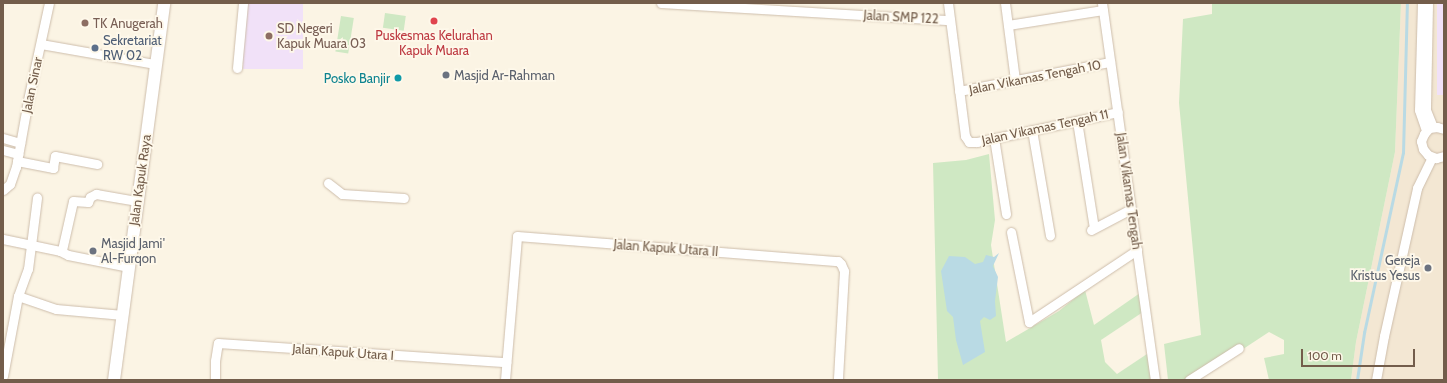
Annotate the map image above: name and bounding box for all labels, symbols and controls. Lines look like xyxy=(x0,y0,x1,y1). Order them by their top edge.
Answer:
street label: Jalan SMP 122 xyxy=(863,7,939,27)
place label: TK Anugerah xyxy=(93,15,163,31)
marker: Puskesmas Kelurahan Kapuk Muara xyxy=(428,15,440,27)
marker: TK Anugerah xyxy=(80,18,90,28)
place label: SD Negeri Kapuk Muara 03 xyxy=(277,21,366,52)
place label: Puskesmas Kelurahan Kapuk Muara xyxy=(375,28,493,59)
marker: SD Negeri Kapuk Muara 03 xyxy=(264,31,274,41)
place label: Sekretariat RW 02 xyxy=(103,33,162,64)
marker: Sekretariat RW 02 xyxy=(90,43,100,53)
street label: Jalan Sinar xyxy=(18,56,46,114)
street label: Jalan Vikamas Tengah 10 xyxy=(968,57,1102,97)
place label: Masjid Ar-Rahman xyxy=(454,67,555,83)
place label: Posko Banjir xyxy=(324,70,390,86)
marker: Masjid Ar-Rahman xyxy=(441,70,451,80)
marker: Posko Banjir xyxy=(393,73,403,83)
street label: Jalan Vikamas Tengah 11 xyxy=(980,106,1110,148)
street label: Jalan Vikamas Tengah xyxy=(1113,132,1145,250)
street label: Jalan Kapuk Raya xyxy=(126,133,154,227)
place label: Masjid Jami' Al-Furqon xyxy=(101,236,165,267)
street label: Jalan Kapuk Utara II xyxy=(613,237,719,259)
marker: Masjid Jami' Al-Furqon xyxy=(88,246,98,256)
place label: Gereja Kristus Yesus xyxy=(1350,253,1420,284)
marker: Gereja Kristus Yesus xyxy=(1423,263,1433,273)
street label: Jalan Kapuk Utara I xyxy=(292,341,394,363)
scale bar xyxy=(1303,341,1417,367)
text: 100 m xyxy=(1308,348,1342,363)

